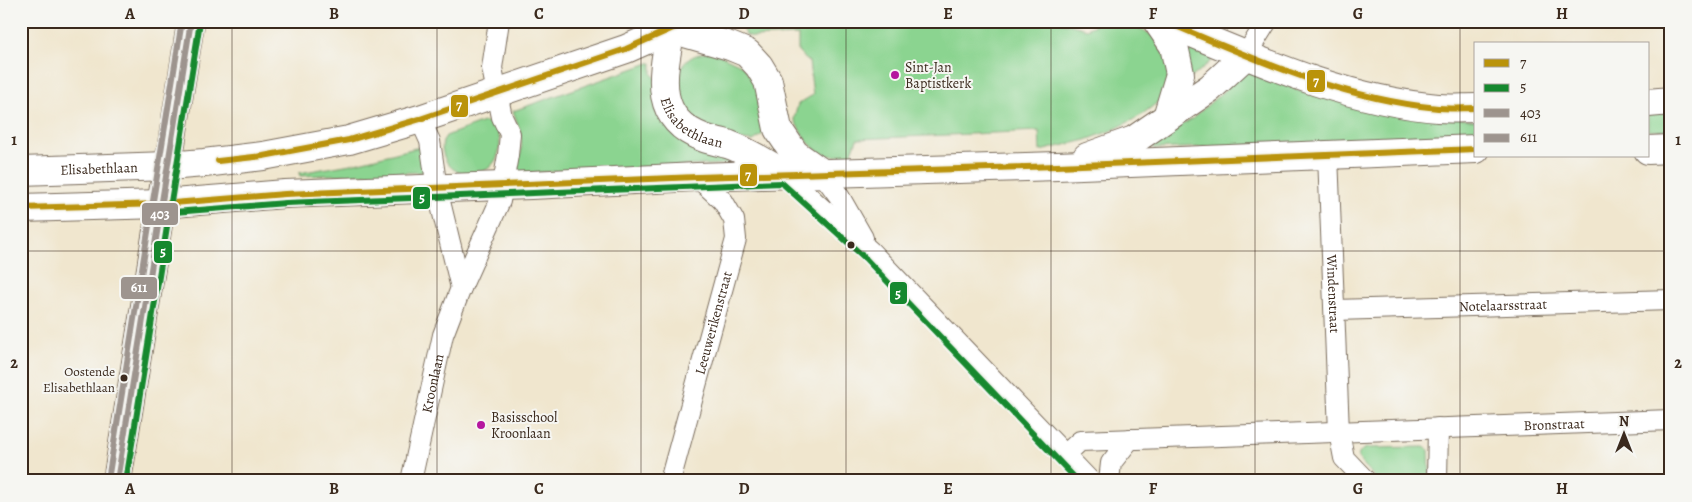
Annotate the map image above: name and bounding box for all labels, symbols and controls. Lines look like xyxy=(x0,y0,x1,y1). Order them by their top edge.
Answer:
text: A xyxy=(124,3,136,25)
text: B xyxy=(329,3,339,25)
text: C xyxy=(534,3,544,25)
text: D xyxy=(738,3,750,25)
text: E xyxy=(943,3,953,25)
text: F xyxy=(1149,3,1158,25)
text: G xyxy=(1353,3,1363,25)
text: H xyxy=(1556,3,1568,25)
legend xyxy=(1474,42,1650,158)
text: 7 xyxy=(1520,53,1527,73)
place label: Sint-Jan Baptistkerk xyxy=(905,58,971,93)
marker: Sint-Jan Baptistkerk xyxy=(889,69,901,81)
line badge: 7 xyxy=(1306,69,1326,93)
text: 7 xyxy=(1313,72,1319,91)
text: 5 xyxy=(1520,77,1526,97)
line badge: 7 xyxy=(450,94,469,118)
street label: Elisabethlaan xyxy=(656,95,725,153)
text: 7 xyxy=(456,96,462,115)
text: 403 xyxy=(1520,103,1541,123)
text: 611 xyxy=(1520,127,1537,147)
text: 1 xyxy=(11,129,17,151)
text: 1 xyxy=(1675,129,1681,151)
street label: Elisabethlaan xyxy=(60,158,138,180)
line badge: 7 xyxy=(739,163,758,187)
text: 7 xyxy=(745,166,751,185)
line badge: 5 xyxy=(412,186,431,210)
text: 5 xyxy=(419,188,425,207)
line badge: 403 xyxy=(141,202,179,226)
text: 403 xyxy=(150,205,170,224)
line badge: 5 xyxy=(153,240,173,264)
unlabelled marker xyxy=(846,240,856,250)
text: 5 xyxy=(160,242,166,261)
street label: Windenstraat xyxy=(1322,253,1344,334)
street label: Leeuwerikenstraat xyxy=(690,269,737,377)
line badge: 611 xyxy=(120,276,158,300)
text: 611 xyxy=(131,278,147,297)
line badge: 5 xyxy=(889,281,908,305)
text: 5 xyxy=(895,284,901,303)
street label: Notelaarsstraat xyxy=(1458,295,1548,316)
text: 2 xyxy=(10,352,18,374)
street label: Kroonlaan xyxy=(417,352,449,415)
text: 2 xyxy=(1674,352,1682,374)
place label: Oostende Elisabethlaan xyxy=(43,363,115,396)
marker: Oostende Elisabethlaan xyxy=(119,373,129,383)
place label: Basisschool Kroonlaan xyxy=(491,408,558,443)
north arrow xyxy=(1600,410,1650,460)
text: N xyxy=(1619,412,1629,431)
street label: Bronstraat xyxy=(1523,414,1586,435)
marker: Basisschool Kroonlaan xyxy=(475,419,487,431)
text: A xyxy=(124,478,136,500)
text: B xyxy=(329,478,339,500)
text: C xyxy=(534,478,544,500)
text: D xyxy=(738,478,750,500)
text: E xyxy=(943,478,953,500)
text: F xyxy=(1149,478,1158,500)
text: G xyxy=(1353,478,1363,500)
text: H xyxy=(1556,478,1568,500)

